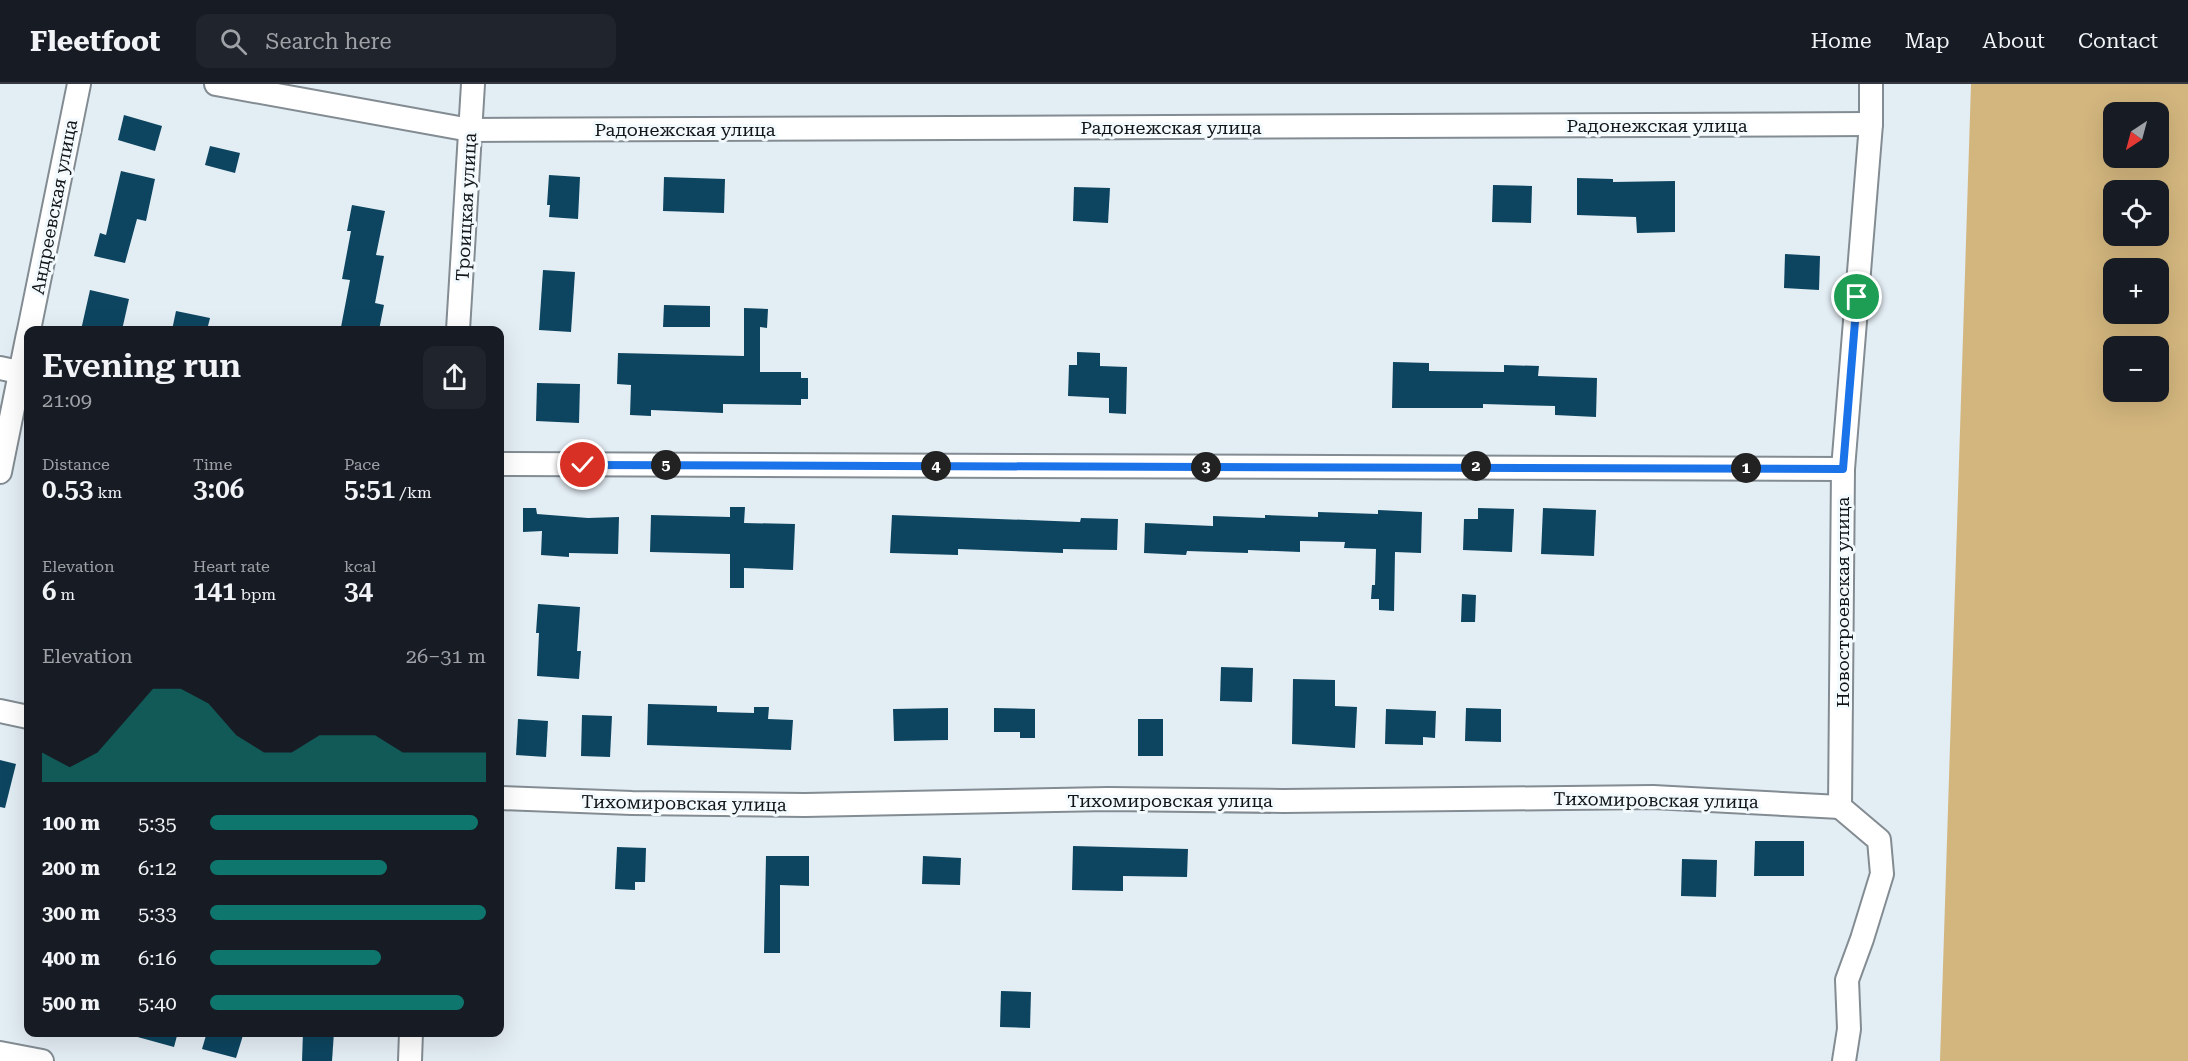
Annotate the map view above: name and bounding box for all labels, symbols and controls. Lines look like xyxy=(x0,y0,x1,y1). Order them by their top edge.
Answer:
search box xyxy=(196,14,616,68)
text: Fleetfoot xyxy=(30,25,160,58)
icon: search xyxy=(217,25,250,58)
text: Search here xyxy=(265,29,391,54)
text: Home xyxy=(1811,29,1872,53)
text: Map xyxy=(1905,29,1950,53)
text: About xyxy=(1983,29,2045,53)
text: Contact xyxy=(2078,29,2158,53)
north arrow xyxy=(2103,102,2169,168)
map controls xyxy=(2103,102,2169,402)
street label: Радонежская улица xyxy=(1566,115,1748,136)
street label: Андреевская улица xyxy=(27,117,81,296)
street label: Радонежская улица xyxy=(1080,117,1262,138)
street label: Радонежская улица xyxy=(594,119,776,140)
street label: Троицкая улица xyxy=(452,132,480,282)
button: locate xyxy=(2103,180,2169,246)
button: + xyxy=(2103,258,2169,324)
pin xyxy=(1831,271,1882,322)
icon: arrive xyxy=(1840,280,1873,313)
button: − xyxy=(2103,336,2169,402)
text: Evening run xyxy=(42,346,241,385)
button: share xyxy=(423,346,486,409)
text: 21:09 xyxy=(42,388,92,412)
pin xyxy=(557,439,608,490)
icon: check xyxy=(566,448,599,481)
pin: 5 xyxy=(651,450,681,480)
pin: 4 xyxy=(921,451,951,481)
pin: 2 xyxy=(1461,451,1491,481)
pin: 3 xyxy=(1191,452,1221,482)
pin: 1 xyxy=(1731,453,1761,483)
text: Distance xyxy=(42,455,110,474)
text: Time xyxy=(193,455,232,474)
text: Pace xyxy=(344,455,380,474)
text: 5 xyxy=(662,455,670,474)
text: 4 xyxy=(932,456,940,475)
text: 2 xyxy=(1472,456,1480,475)
text: 3 xyxy=(1202,457,1210,476)
text: 1 xyxy=(1742,458,1750,477)
text: 0.53 xyxy=(42,474,93,504)
text: 3:06 xyxy=(193,474,244,504)
text: 5:51 xyxy=(344,474,395,504)
text: km xyxy=(93,483,122,502)
text: /km xyxy=(395,483,432,502)
street label: Новостроевская улица xyxy=(1832,496,1853,707)
text: Elevation xyxy=(42,557,115,576)
text: Heart rate xyxy=(193,557,270,576)
text: kcal xyxy=(344,557,376,576)
text: 6 xyxy=(42,576,57,606)
text: 141 xyxy=(193,576,237,606)
text: 34 xyxy=(344,576,373,606)
text: m xyxy=(57,585,75,604)
text: bpm xyxy=(237,585,276,604)
text: Elevation xyxy=(42,644,133,668)
text: 26–31 m xyxy=(406,644,486,668)
street label: Тихомировская улица xyxy=(1553,788,1759,812)
street label: Тихомировская улица xyxy=(1067,790,1273,811)
street label: Тихомировская улица xyxy=(581,791,787,815)
text: 100 m xyxy=(42,811,100,835)
text: 5:35 xyxy=(138,811,177,835)
text: 200 m xyxy=(42,856,100,880)
text: 6:12 xyxy=(138,856,177,880)
text: 300 m xyxy=(42,901,100,925)
text: 5:33 xyxy=(138,901,177,925)
text: 400 m xyxy=(42,946,100,970)
text: 6:16 xyxy=(138,946,177,970)
text: 500 m xyxy=(42,991,100,1015)
text: 5:40 xyxy=(138,991,177,1015)

